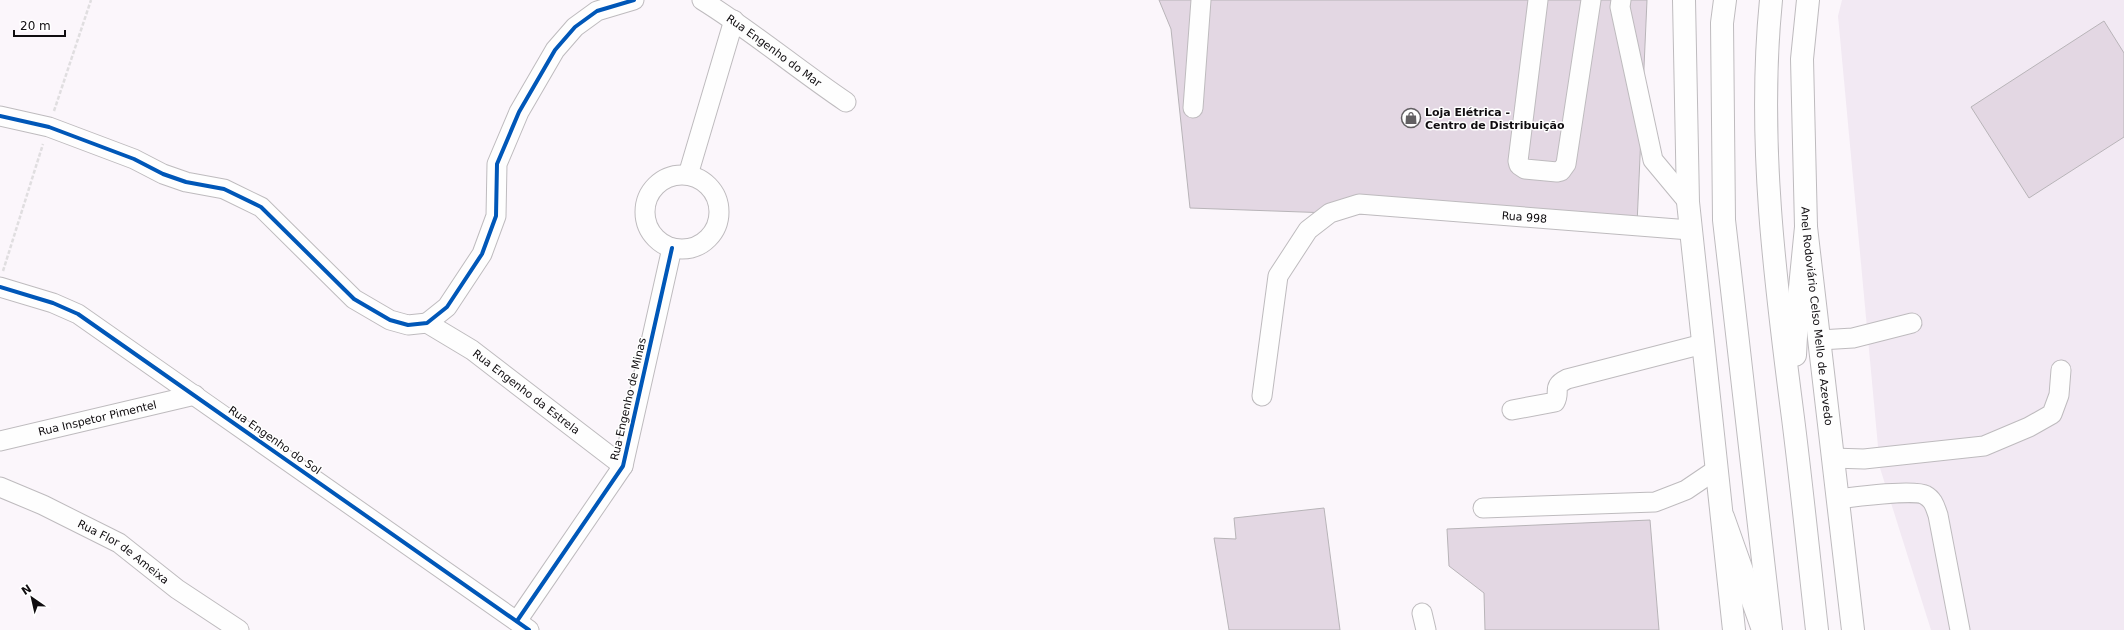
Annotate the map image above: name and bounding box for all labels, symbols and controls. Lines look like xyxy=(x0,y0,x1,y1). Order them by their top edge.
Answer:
scale bar xyxy=(14,12,65,38)
street label: Rua Engenho do Mar xyxy=(724,12,824,90)
text: 20 m xyxy=(20,19,51,33)
place label: Loja Elétrica - Centro de Distribuição xyxy=(1425,106,1565,132)
shop icon: Loja Elétrica - Centro de Distribuição xyxy=(1400,107,1422,129)
street label: Anel Rodoviário Celso Mello de Azevedo xyxy=(1799,206,1835,426)
street label: Rua 998 xyxy=(1501,209,1547,226)
street label: Rua Engenho de Minas xyxy=(608,336,649,462)
street label: Rua Engenho da Estrela xyxy=(470,347,582,437)
street label: Rua Inspetor Pimentel xyxy=(37,398,158,439)
street label: Rua Engenho do Sol xyxy=(226,403,324,477)
street label: Rua Flor de Ameixa xyxy=(75,517,171,587)
north arrow xyxy=(12,578,52,618)
text: N xyxy=(19,582,34,598)

